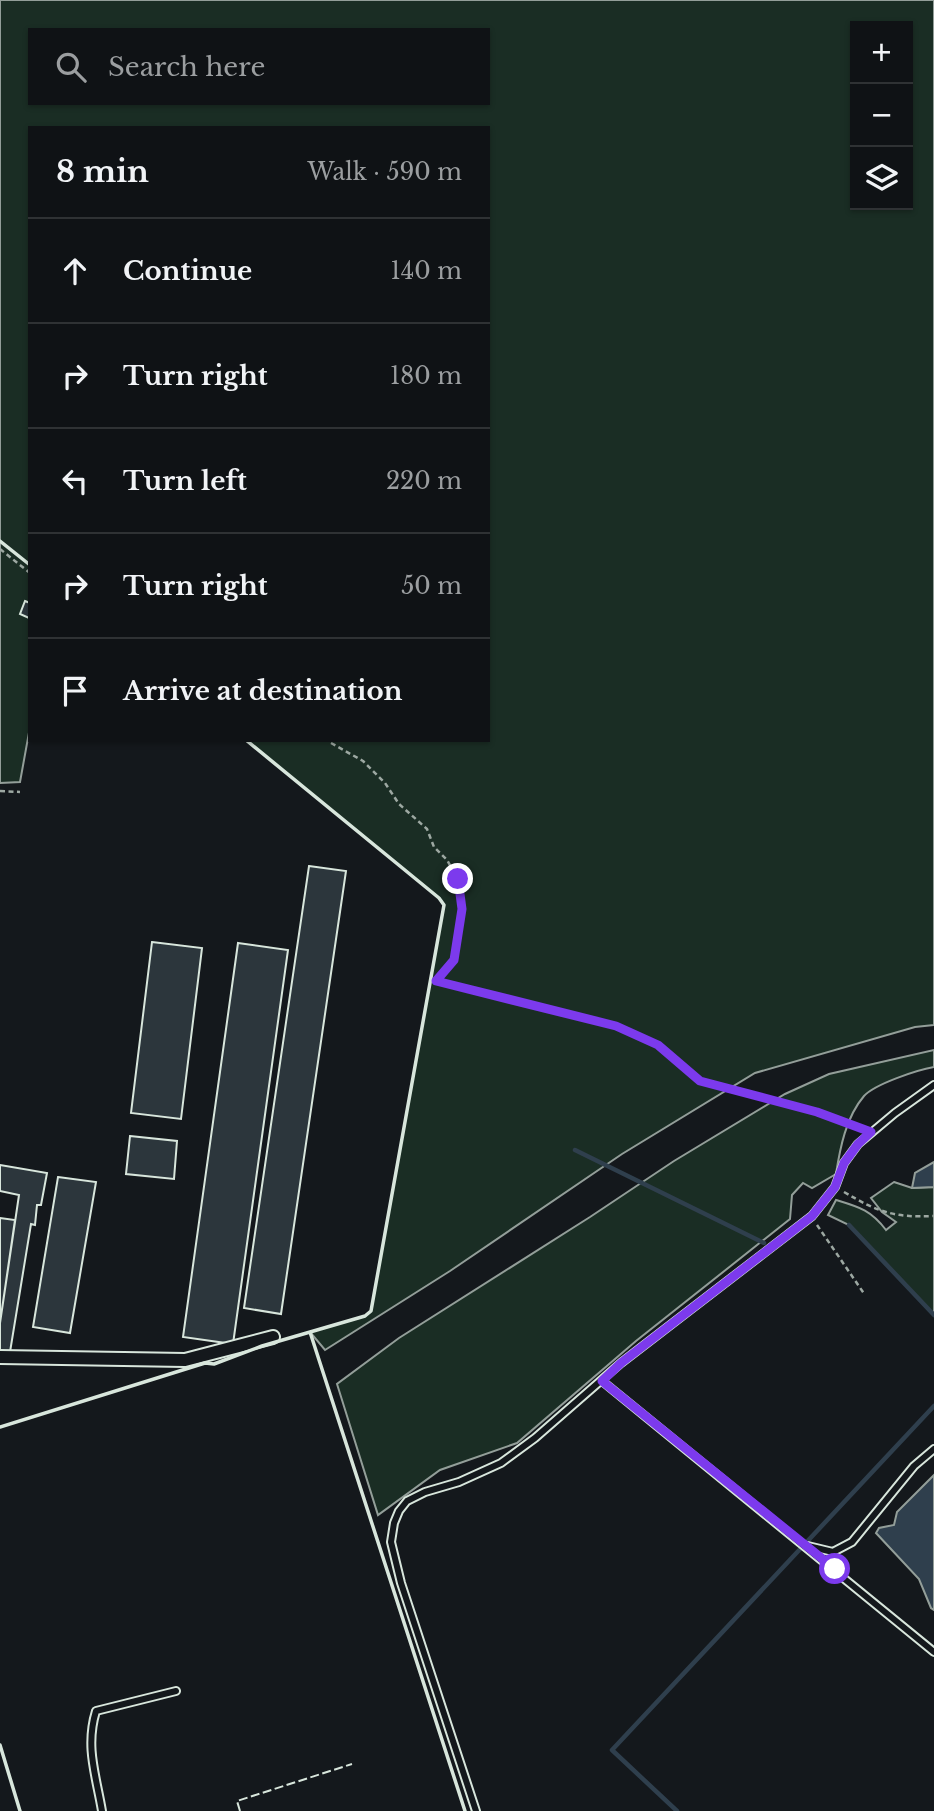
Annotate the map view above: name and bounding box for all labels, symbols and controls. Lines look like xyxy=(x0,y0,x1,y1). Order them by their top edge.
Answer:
map controls xyxy=(850,21,913,210)
button: + xyxy=(850,21,913,84)
search box xyxy=(28,28,490,105)
icon: search xyxy=(52,48,90,86)
text: Search here xyxy=(108,51,265,83)
button: − xyxy=(850,84,913,147)
button: layers xyxy=(850,147,913,210)
text: 8 min xyxy=(56,153,149,190)
text: Walk · 590 m xyxy=(308,158,462,186)
icon: ahead xyxy=(56,252,94,290)
text: Continue xyxy=(123,255,252,287)
text: 140 m xyxy=(391,257,462,285)
icon: right xyxy=(56,357,94,395)
text: Turn right xyxy=(123,360,268,392)
text: 180 m xyxy=(390,362,462,390)
icon: left xyxy=(56,462,94,500)
text: Turn left xyxy=(123,465,247,497)
text: 220 m xyxy=(386,467,462,495)
icon: right xyxy=(56,567,94,605)
text: Turn right xyxy=(123,570,268,602)
text: 50 m xyxy=(401,572,462,600)
icon: arrive xyxy=(56,672,94,710)
text: Arrive at destination xyxy=(123,675,403,707)
route end xyxy=(442,863,473,894)
route start xyxy=(819,1553,850,1584)

